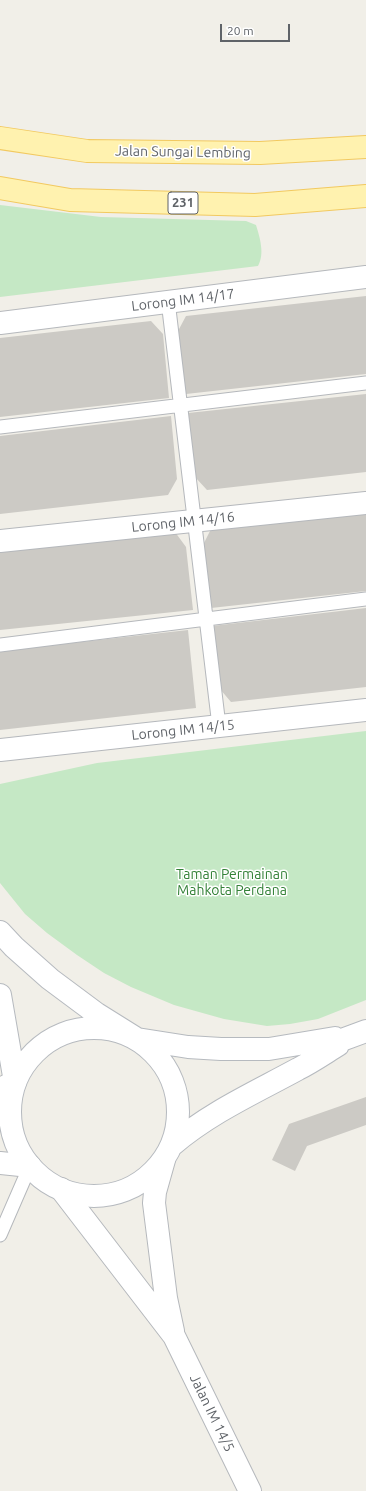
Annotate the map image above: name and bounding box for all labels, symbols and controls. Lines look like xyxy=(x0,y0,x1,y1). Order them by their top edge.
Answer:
scale bar xyxy=(222,16,292,42)
text: 20 m xyxy=(227,24,254,37)
street label: Jalan Sungai Lembing xyxy=(115,142,251,162)
road number: 231 xyxy=(168,192,198,214)
street label: Lorong IM 14/17 xyxy=(130,285,236,315)
street label: Lorong IM 14/16 xyxy=(131,508,235,536)
street label: Lorong IM 14/15 xyxy=(131,716,235,744)
park label: Taman Permainan Mahkota Perdana xyxy=(176,866,288,898)
street label: Jalan IM 14/5 xyxy=(186,1372,238,1454)

